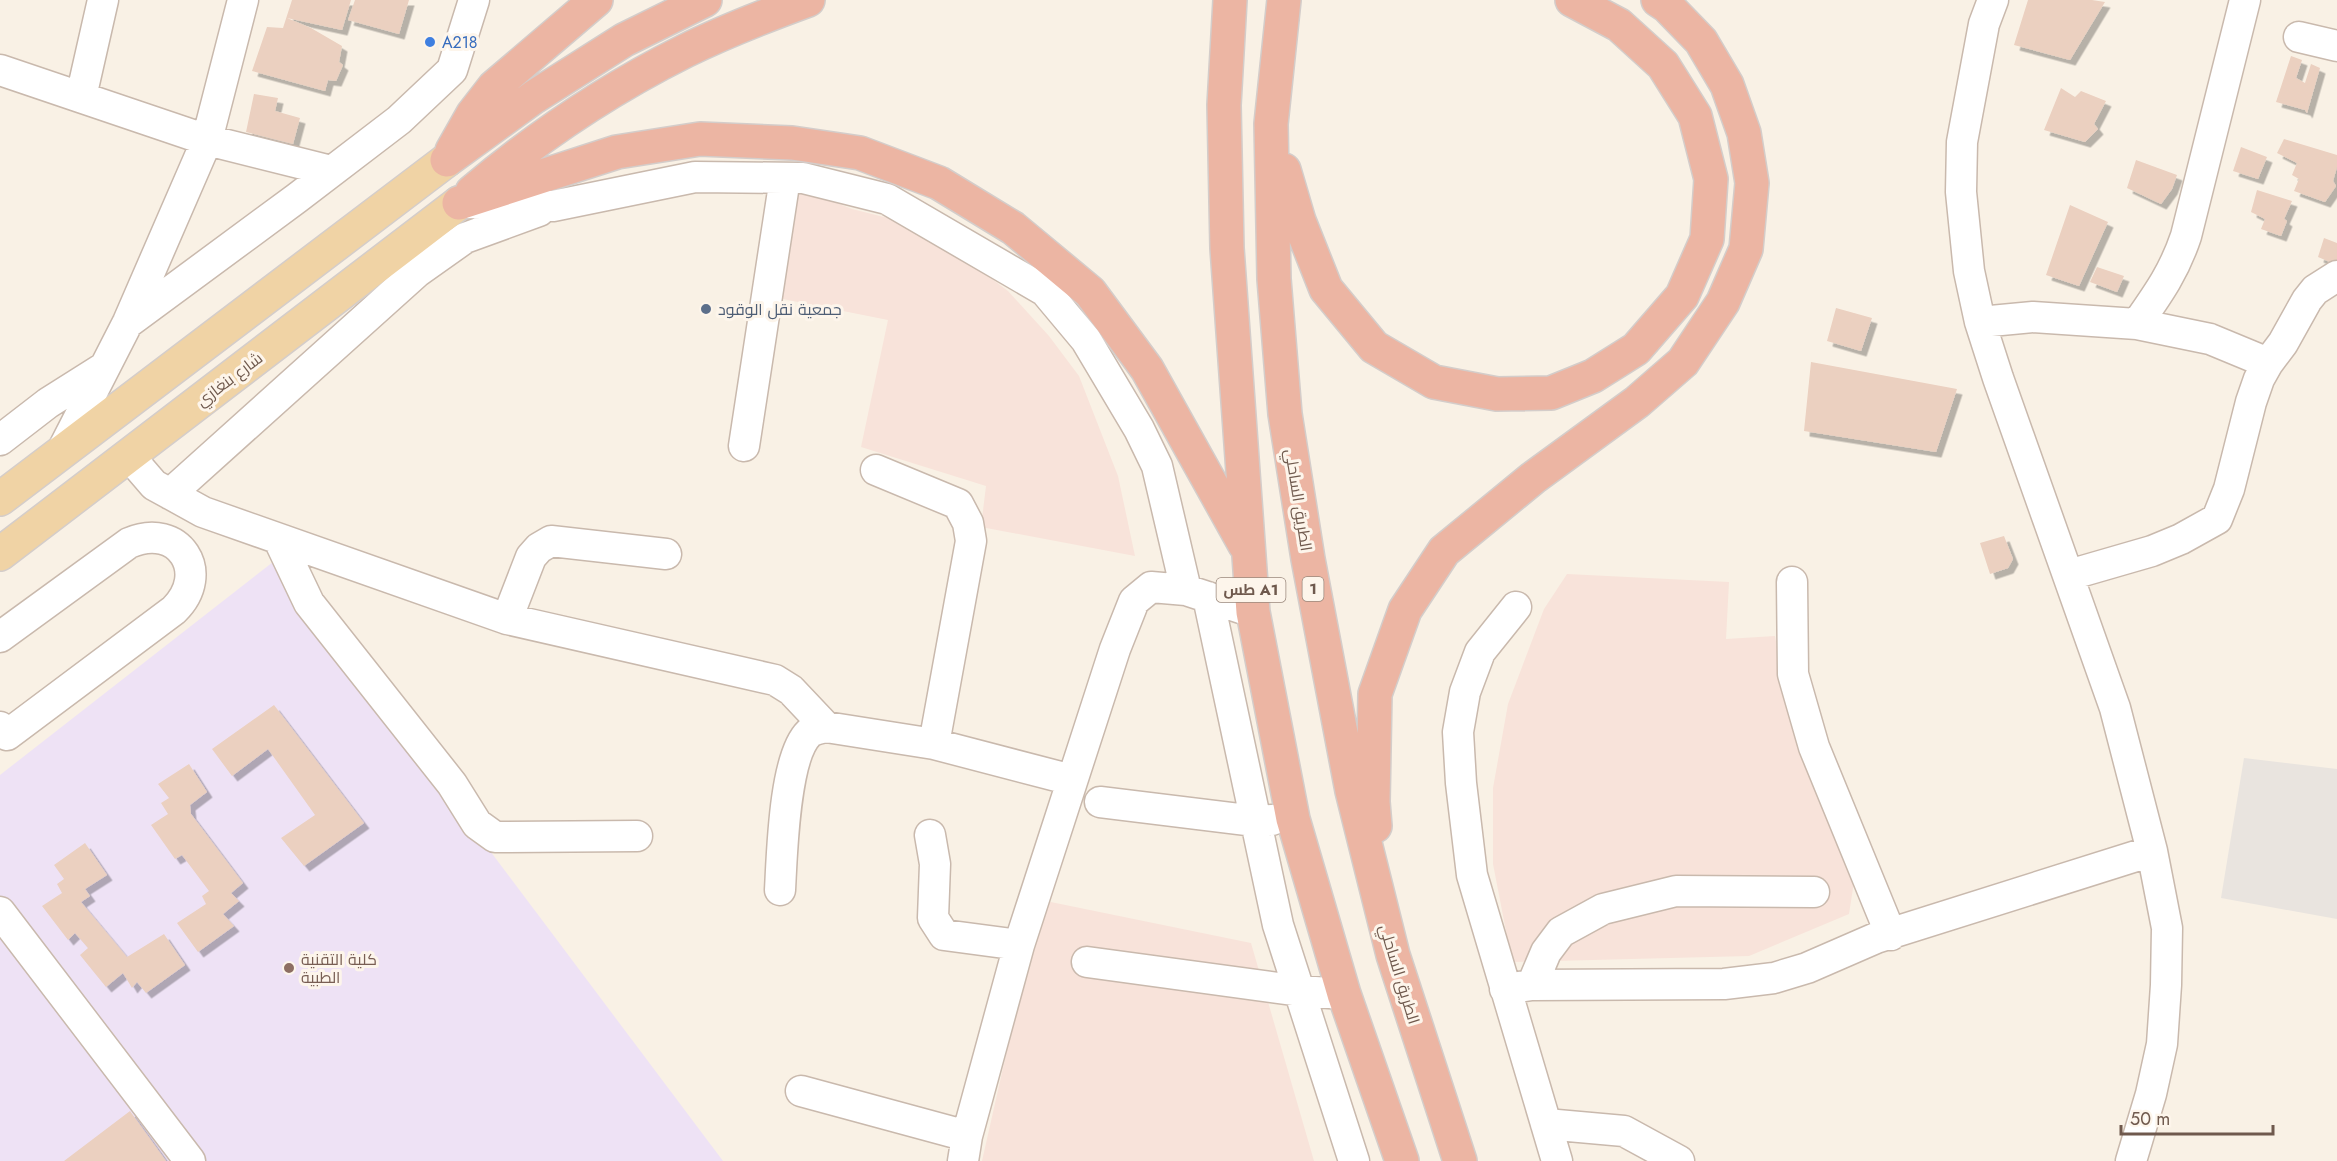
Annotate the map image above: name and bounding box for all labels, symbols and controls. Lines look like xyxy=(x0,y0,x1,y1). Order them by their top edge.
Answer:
place label: A218 xyxy=(442,31,478,54)
marker: A218 xyxy=(423,35,437,49)
place label: جمعية نقل الوقود xyxy=(718,298,842,321)
marker: جمعية نقل الوقود xyxy=(699,302,713,316)
street label: شارع بنغازي xyxy=(191,347,269,414)
street label: الطريق الساحلي xyxy=(1277,447,1318,553)
road number: 1 xyxy=(1302,577,1324,601)
road number: طس A1 xyxy=(1216,578,1286,602)
street label: الطريق الساحلي xyxy=(1372,922,1426,1027)
place label: كلية التقنية الطبية xyxy=(301,948,377,989)
marker: كلية التقنية الطبية xyxy=(282,961,296,975)
scale bar xyxy=(2121,1098,2272,1136)
text: 50 m xyxy=(2130,1106,2170,1132)

